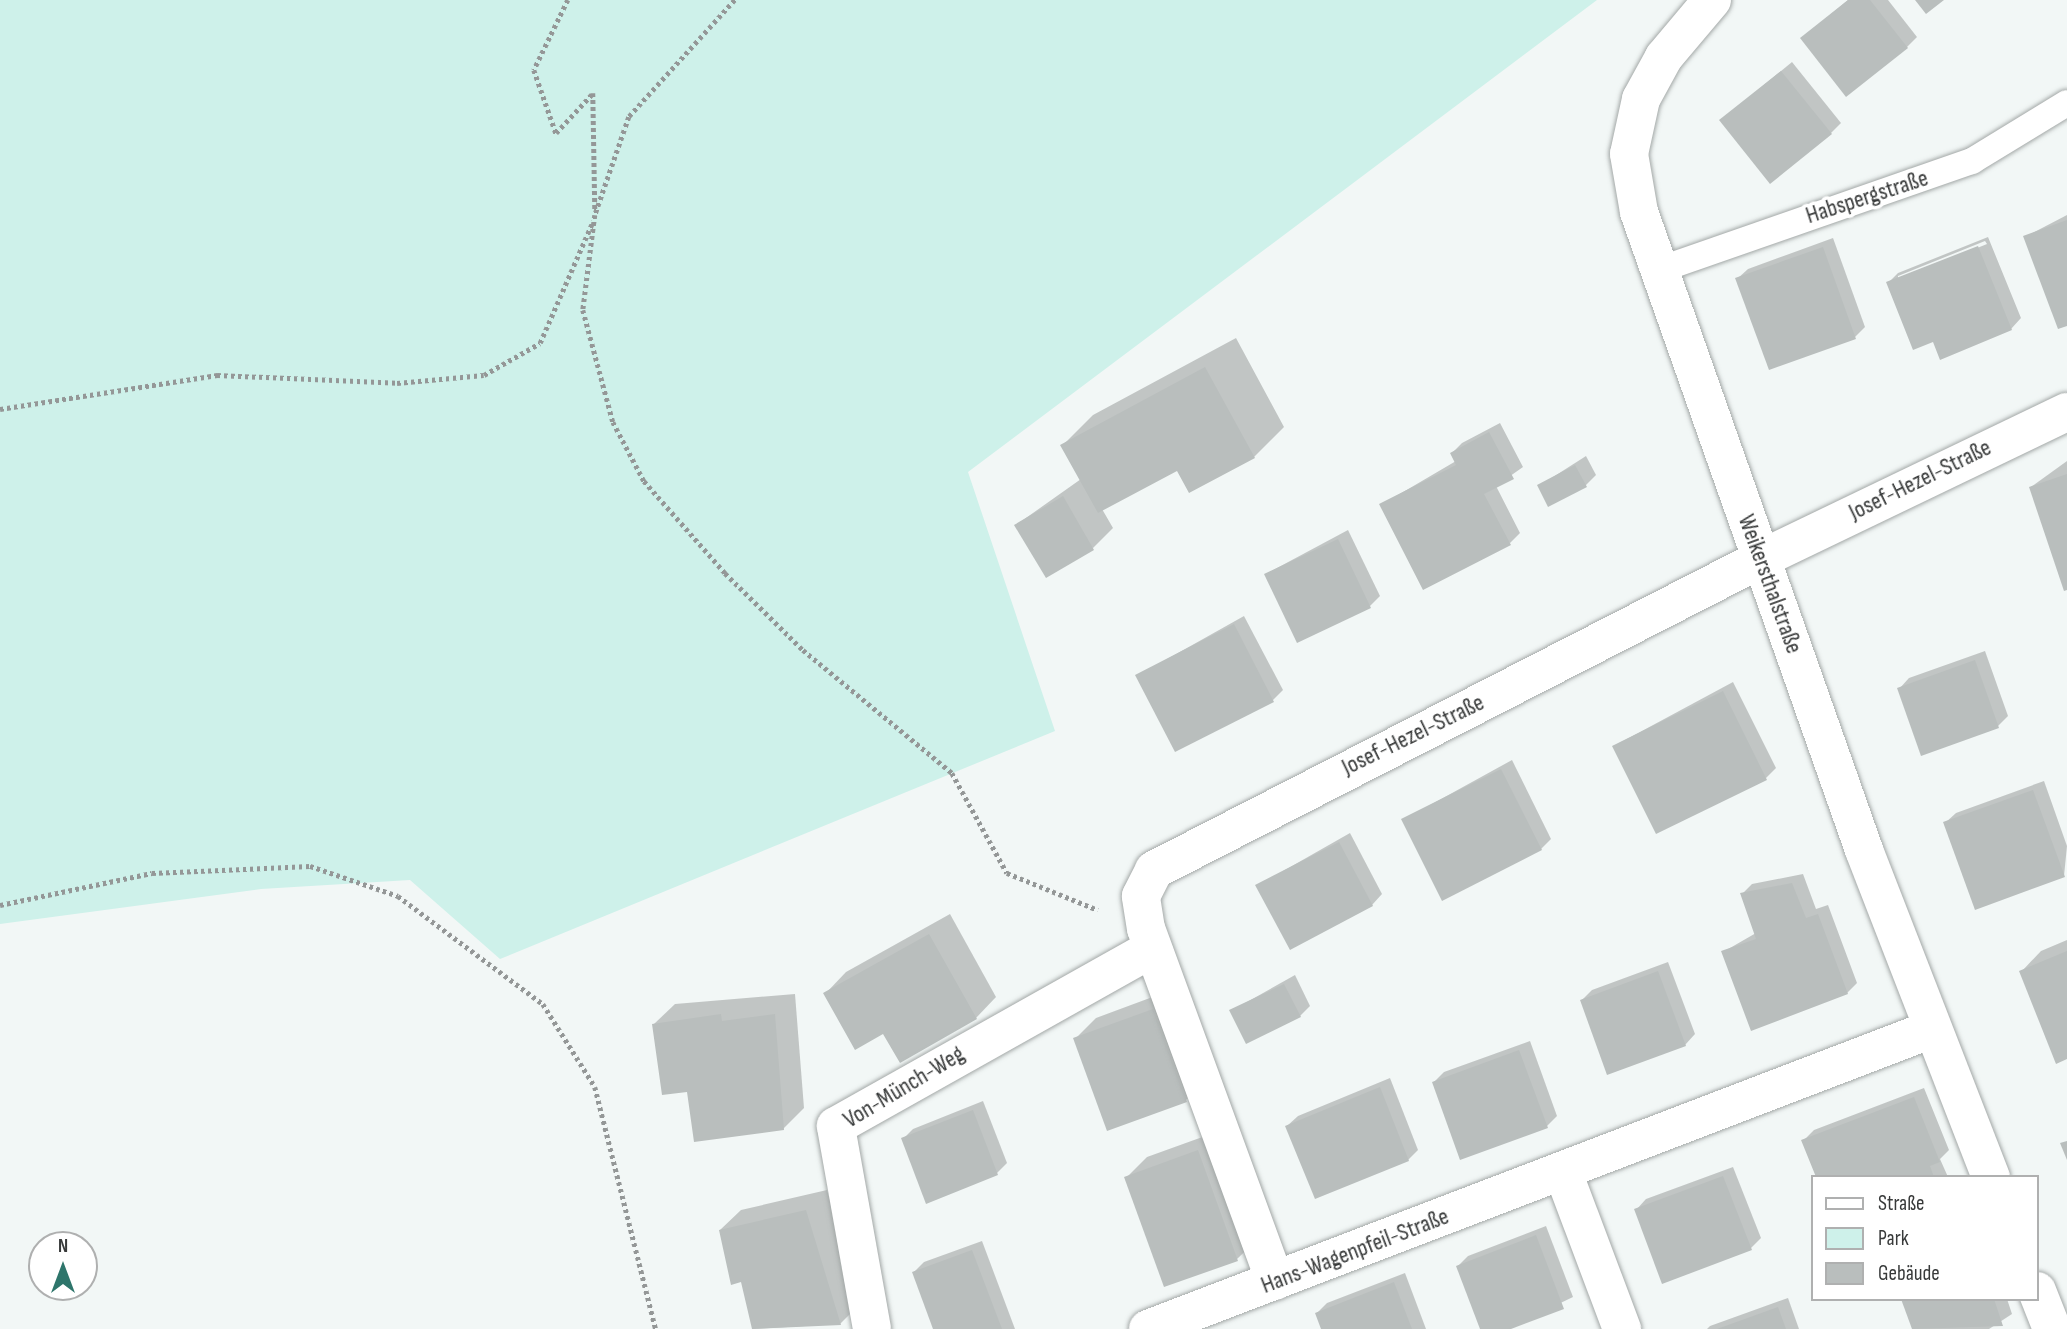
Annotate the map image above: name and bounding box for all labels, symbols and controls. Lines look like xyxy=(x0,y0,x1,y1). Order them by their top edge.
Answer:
street label: Habspergstraße xyxy=(1802,164,1932,230)
street label: Josef-Hezel-Straße xyxy=(1844,433,1996,527)
street label: Weikersthalstraße xyxy=(1732,511,1808,657)
street label: Josef-Hezel-Straße xyxy=(1337,688,1489,782)
street label: Von-Münch-Weg xyxy=(838,1040,970,1134)
legend xyxy=(1812,1175,2039,1301)
text: Straße xyxy=(1878,1191,1924,1216)
street label: Hans-Wagenpfeil-Straße xyxy=(1257,1202,1453,1300)
text: Park xyxy=(1878,1226,1909,1251)
north arrow xyxy=(28,1231,98,1301)
text: N xyxy=(58,1235,68,1258)
text: Gebäude xyxy=(1878,1261,1940,1286)

